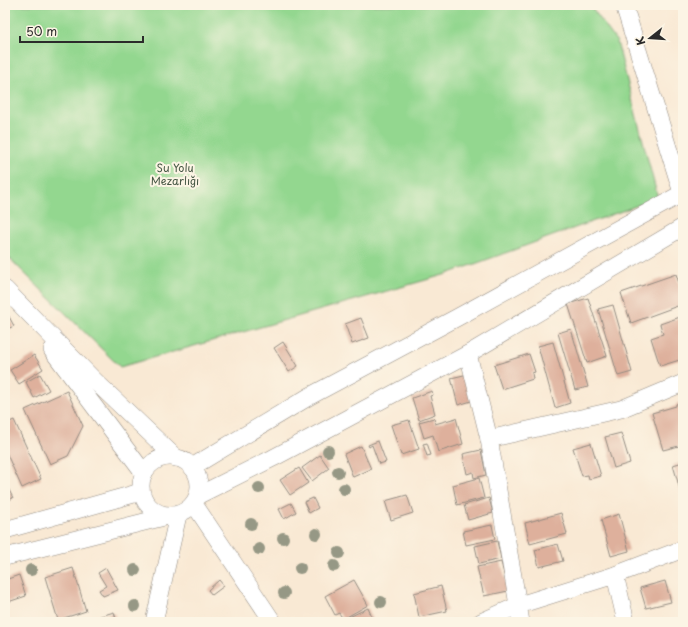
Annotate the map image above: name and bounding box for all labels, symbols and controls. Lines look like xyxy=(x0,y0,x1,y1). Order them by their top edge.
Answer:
scale bar xyxy=(20,18,143,44)
north arrow xyxy=(630,18,670,58)
text: 50 m xyxy=(26,22,57,40)
text: K xyxy=(631,35,649,47)
park label: Su Yolu Mezarlığı xyxy=(151,159,199,189)

